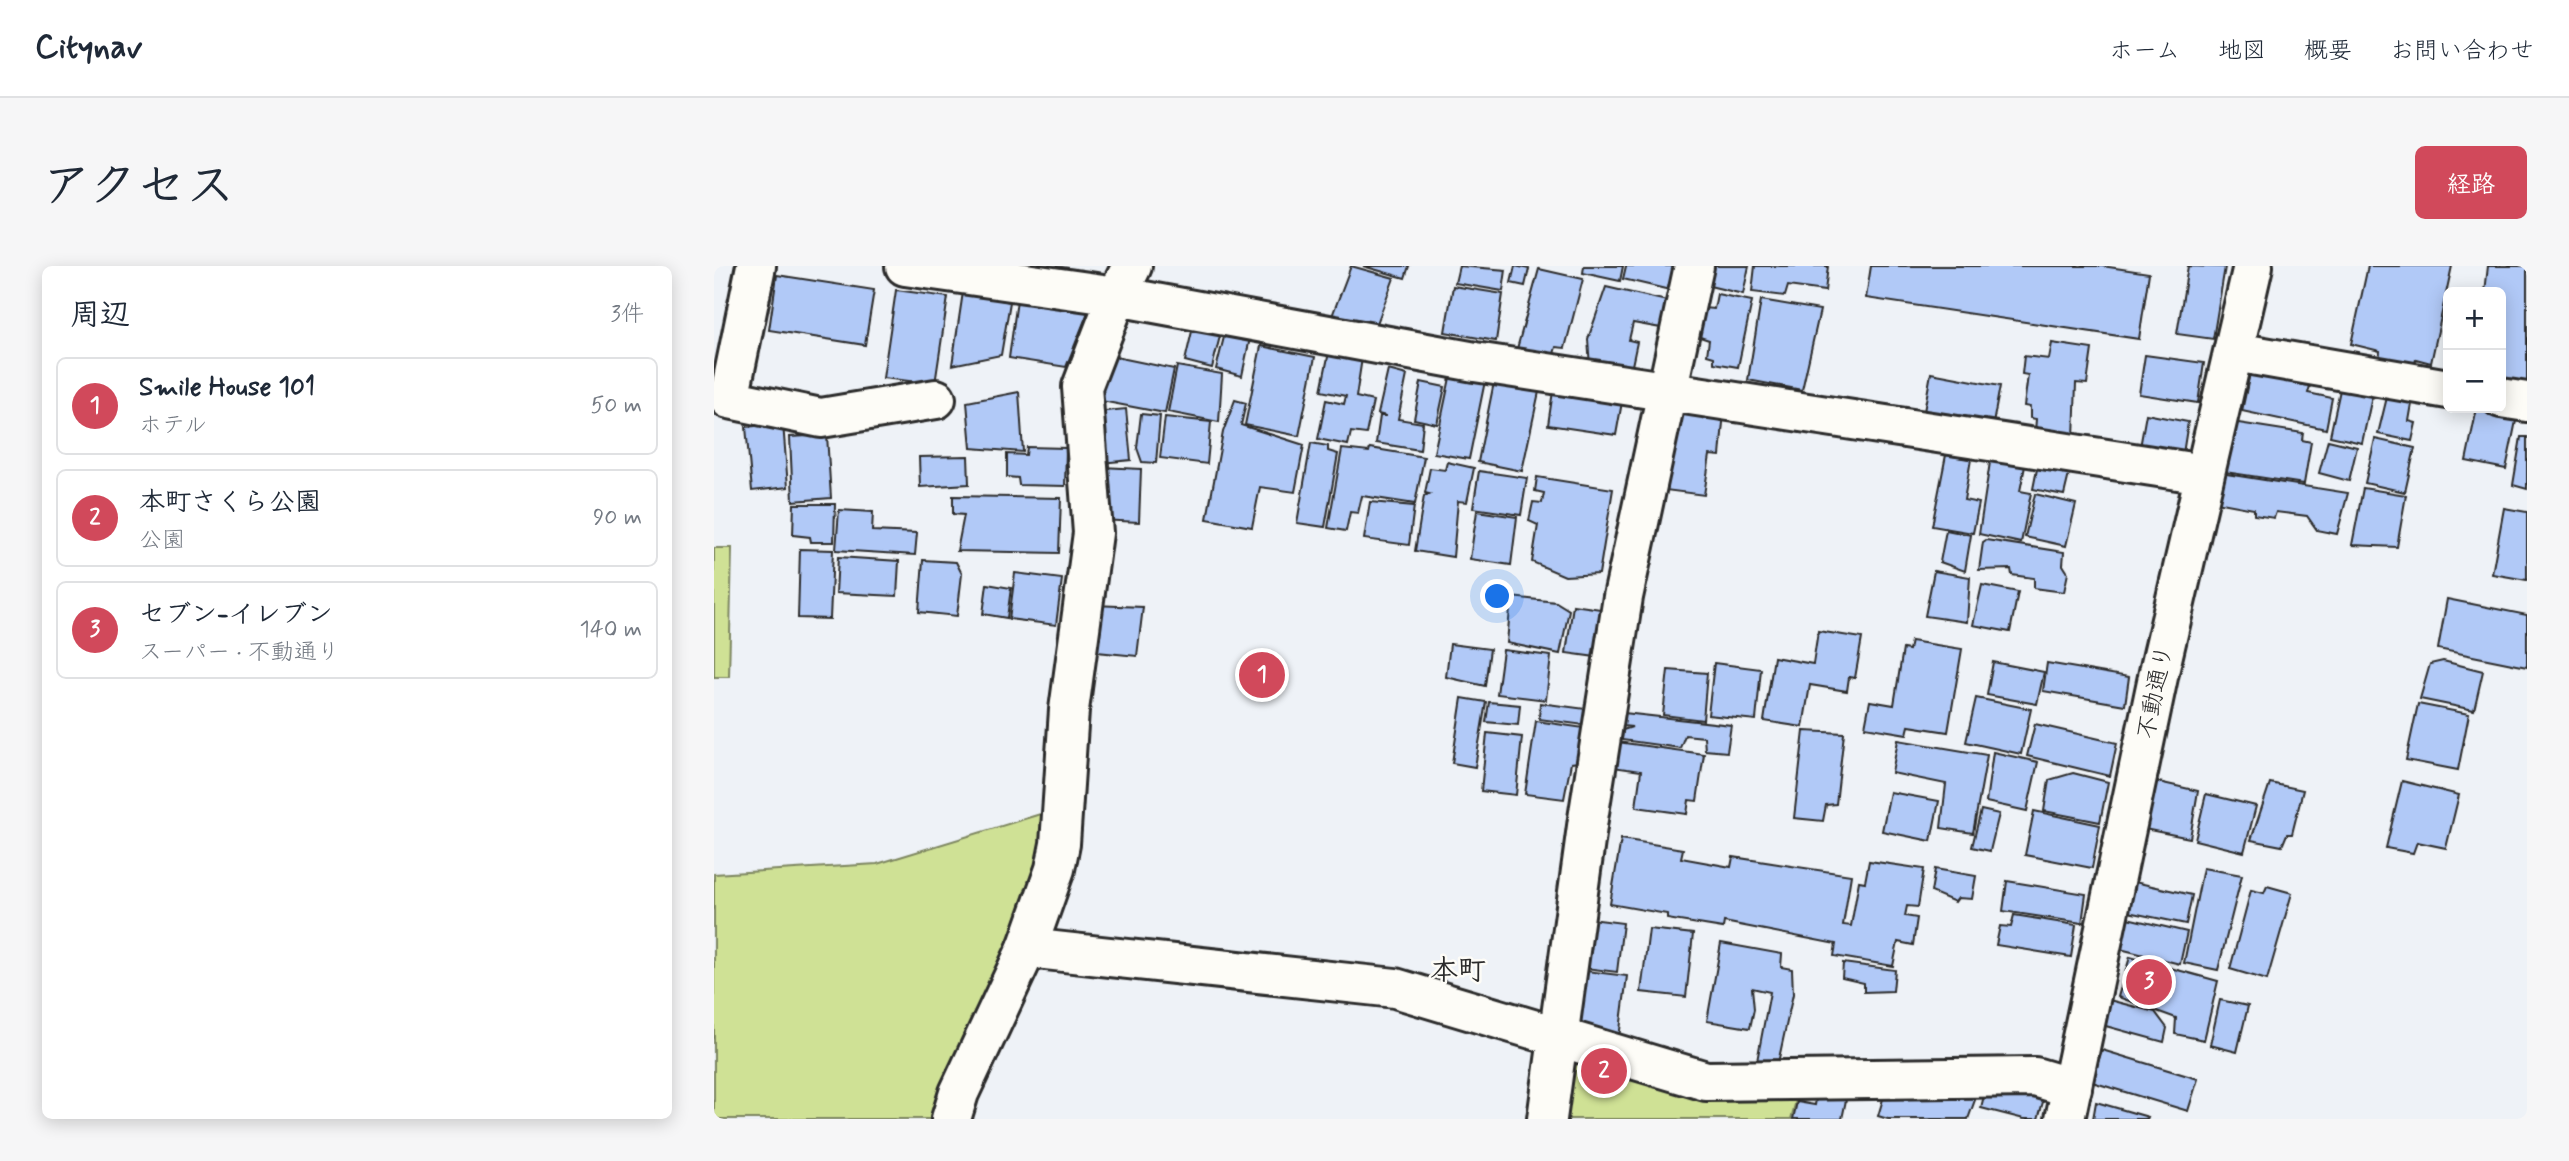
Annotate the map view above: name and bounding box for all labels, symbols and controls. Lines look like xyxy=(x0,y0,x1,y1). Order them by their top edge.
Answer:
text: Citynav xyxy=(35,26,142,70)
text: ホーム xyxy=(2109,36,2180,67)
text: 地図 xyxy=(2218,36,2266,67)
text: 概要 xyxy=(2304,36,2352,67)
text: お問い合わせ xyxy=(2390,36,2534,67)
button: 経路 xyxy=(2415,146,2527,219)
text: アクセス xyxy=(42,155,235,220)
map controls xyxy=(2443,287,2506,413)
button: + xyxy=(2443,287,2506,350)
text: 周辺 xyxy=(70,296,130,335)
text: 3件 xyxy=(611,300,644,330)
button: − xyxy=(2443,350,2506,413)
text: Smile House 101 xyxy=(139,371,315,405)
text: 1 xyxy=(90,391,100,421)
text: 50 m xyxy=(591,391,642,421)
text: ホテル xyxy=(139,411,207,441)
text: 本町さくら公園 xyxy=(139,486,321,520)
text: 2 xyxy=(89,503,101,533)
text: 90 m xyxy=(593,503,642,533)
text: 公園 xyxy=(139,526,185,556)
your location xyxy=(1480,579,1514,613)
text: セブン-イレブン xyxy=(139,598,333,632)
text: 3 xyxy=(90,615,100,645)
text: 140 m xyxy=(579,615,642,645)
text: スーパー · 不動通り xyxy=(139,638,340,668)
street label: 不動通り xyxy=(2131,642,2181,742)
pin: 1 xyxy=(1239,649,1285,701)
district label: 本町 xyxy=(1430,953,1486,990)
pin: 3 xyxy=(2126,956,2172,1008)
pin: 2 xyxy=(1581,1045,1627,1097)

